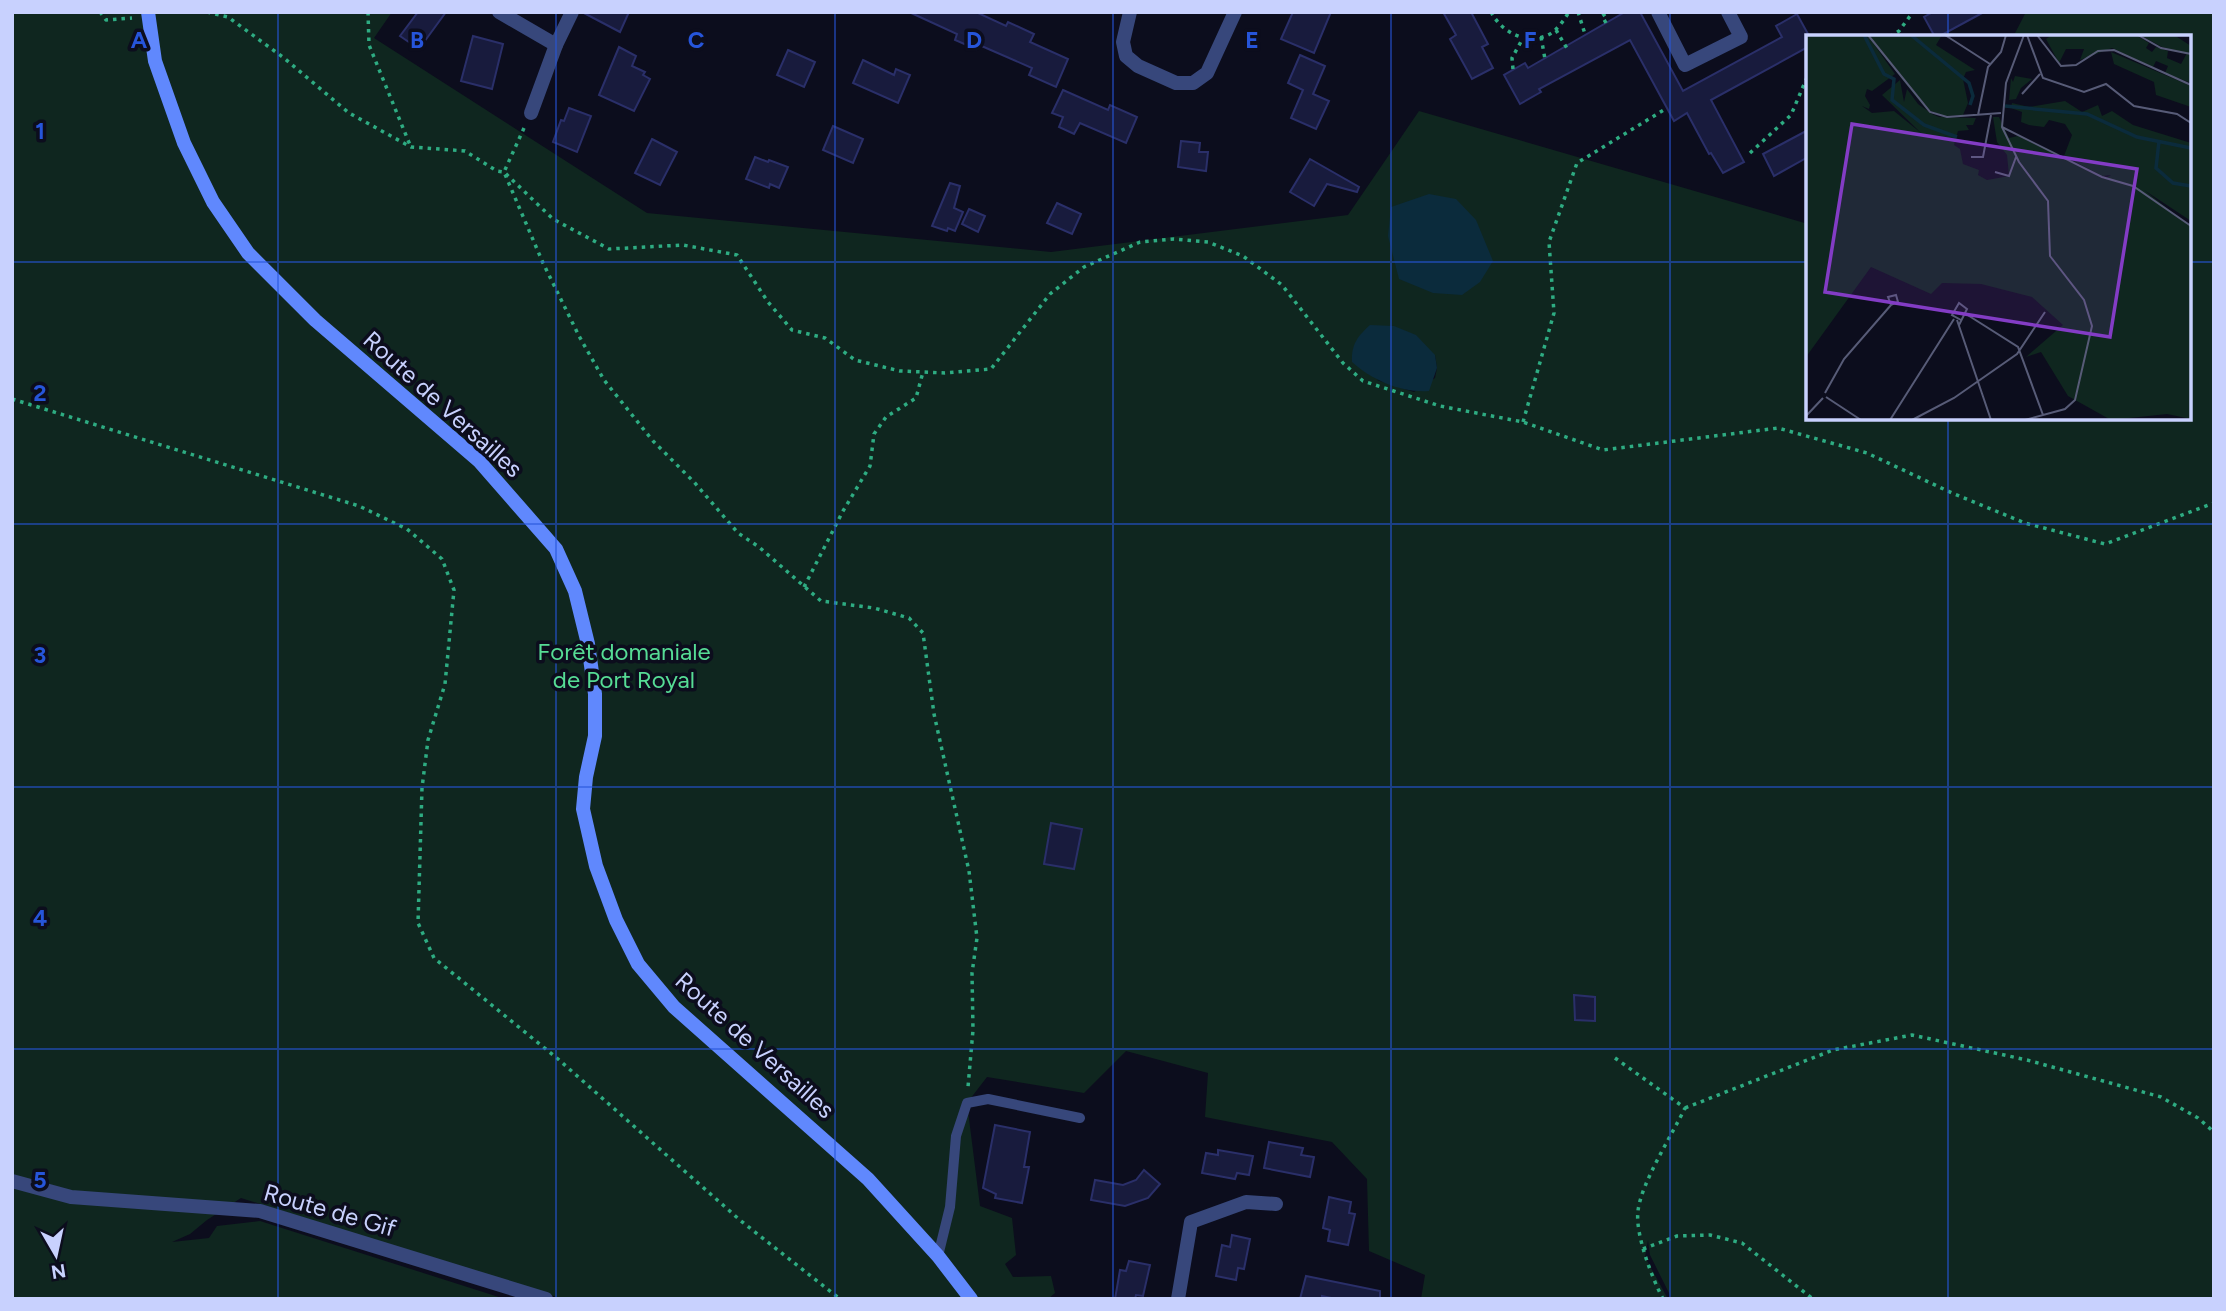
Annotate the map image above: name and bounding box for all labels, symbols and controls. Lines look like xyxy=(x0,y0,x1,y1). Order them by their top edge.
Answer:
text: A xyxy=(131,26,148,54)
text: B xyxy=(410,26,424,54)
text: C xyxy=(688,26,705,54)
text: D xyxy=(966,26,982,54)
text: E xyxy=(1245,26,1259,54)
text: F xyxy=(1524,26,1537,54)
inset map xyxy=(1806,35,2191,420)
text: 1 xyxy=(35,117,45,145)
street label: Route de Versailles xyxy=(357,325,529,483)
text: 2 xyxy=(33,379,47,407)
park label: Forêt domaniale de Port Royal xyxy=(537,637,711,694)
text: 3 xyxy=(34,641,46,669)
text: 4 xyxy=(33,904,47,932)
street label: Route de Versailles xyxy=(669,966,841,1124)
text: 5 xyxy=(33,1166,47,1194)
street label: Route de Gif xyxy=(261,1177,400,1243)
north arrow xyxy=(21,1220,91,1290)
text: N xyxy=(50,1259,68,1284)

